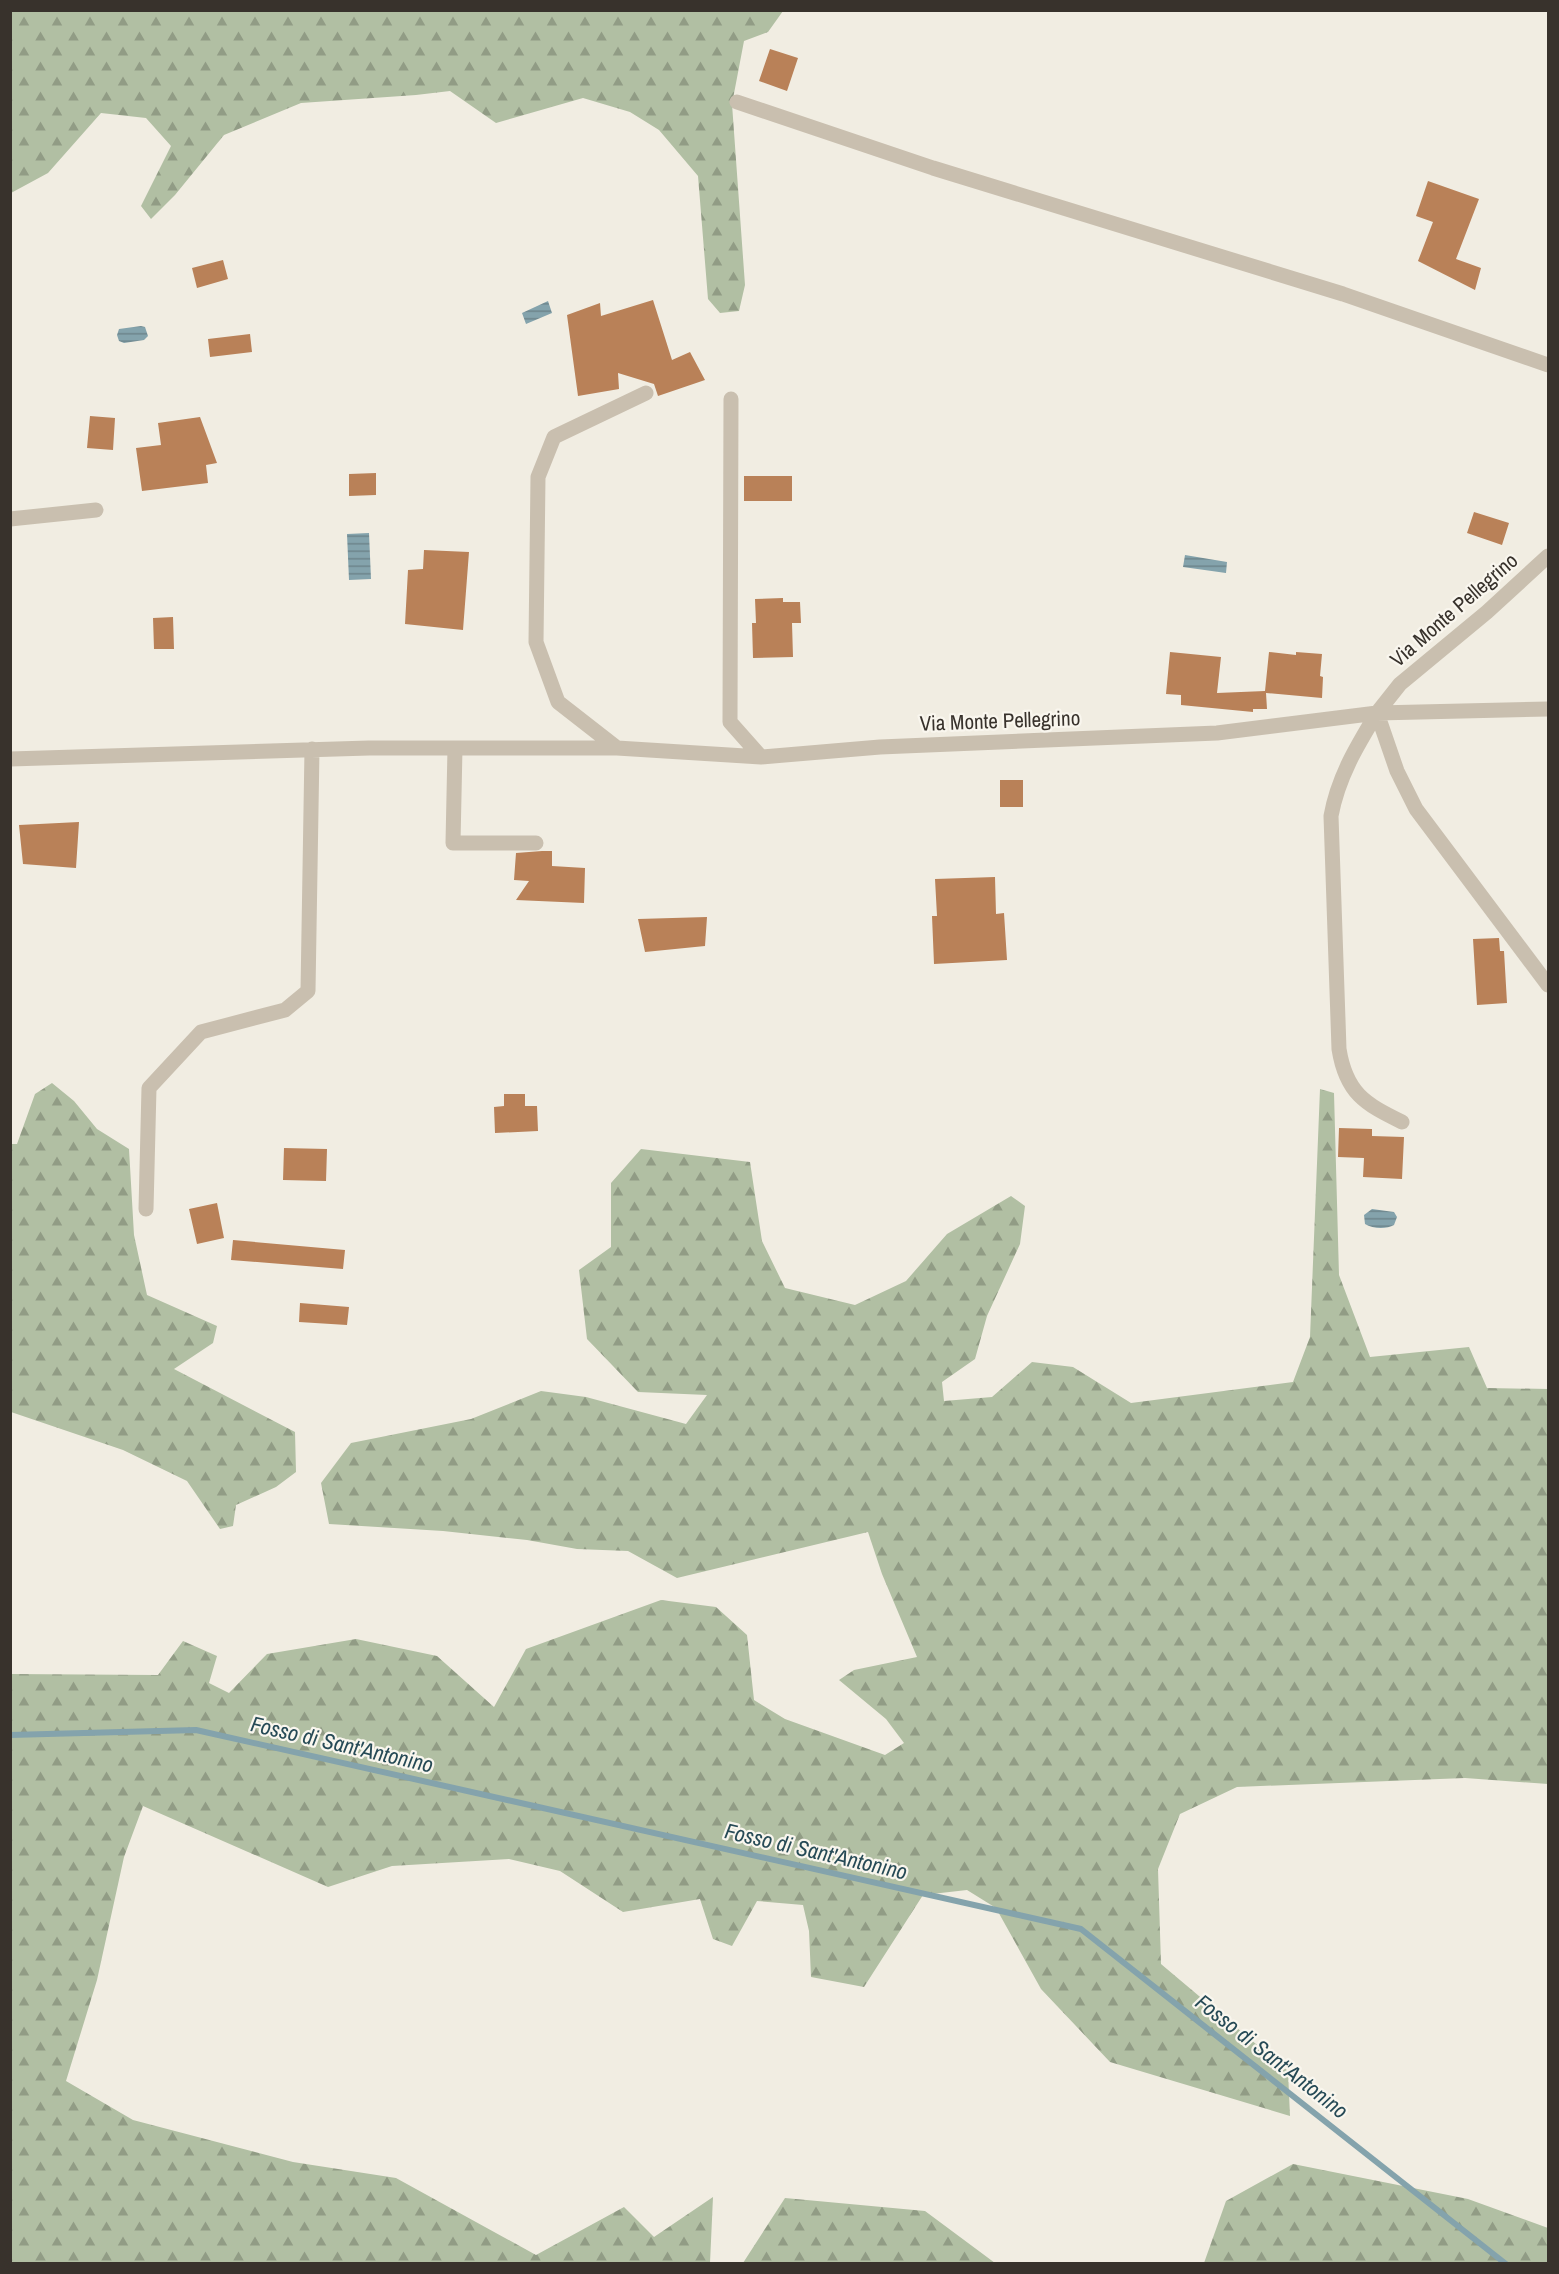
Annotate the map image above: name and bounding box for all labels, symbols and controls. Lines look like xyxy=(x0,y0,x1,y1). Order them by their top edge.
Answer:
street label: Via Monte Pellegrino xyxy=(1384,546,1524,673)
street label: Via Monte Pellegrino xyxy=(919,703,1081,738)
water label: Fosso di Sant'Antonino xyxy=(248,1708,436,1780)
water label: Fosso di Sant'Antonino xyxy=(722,1815,910,1887)
water label: Fosso di Sant'Antonino xyxy=(1189,1987,1355,2125)

